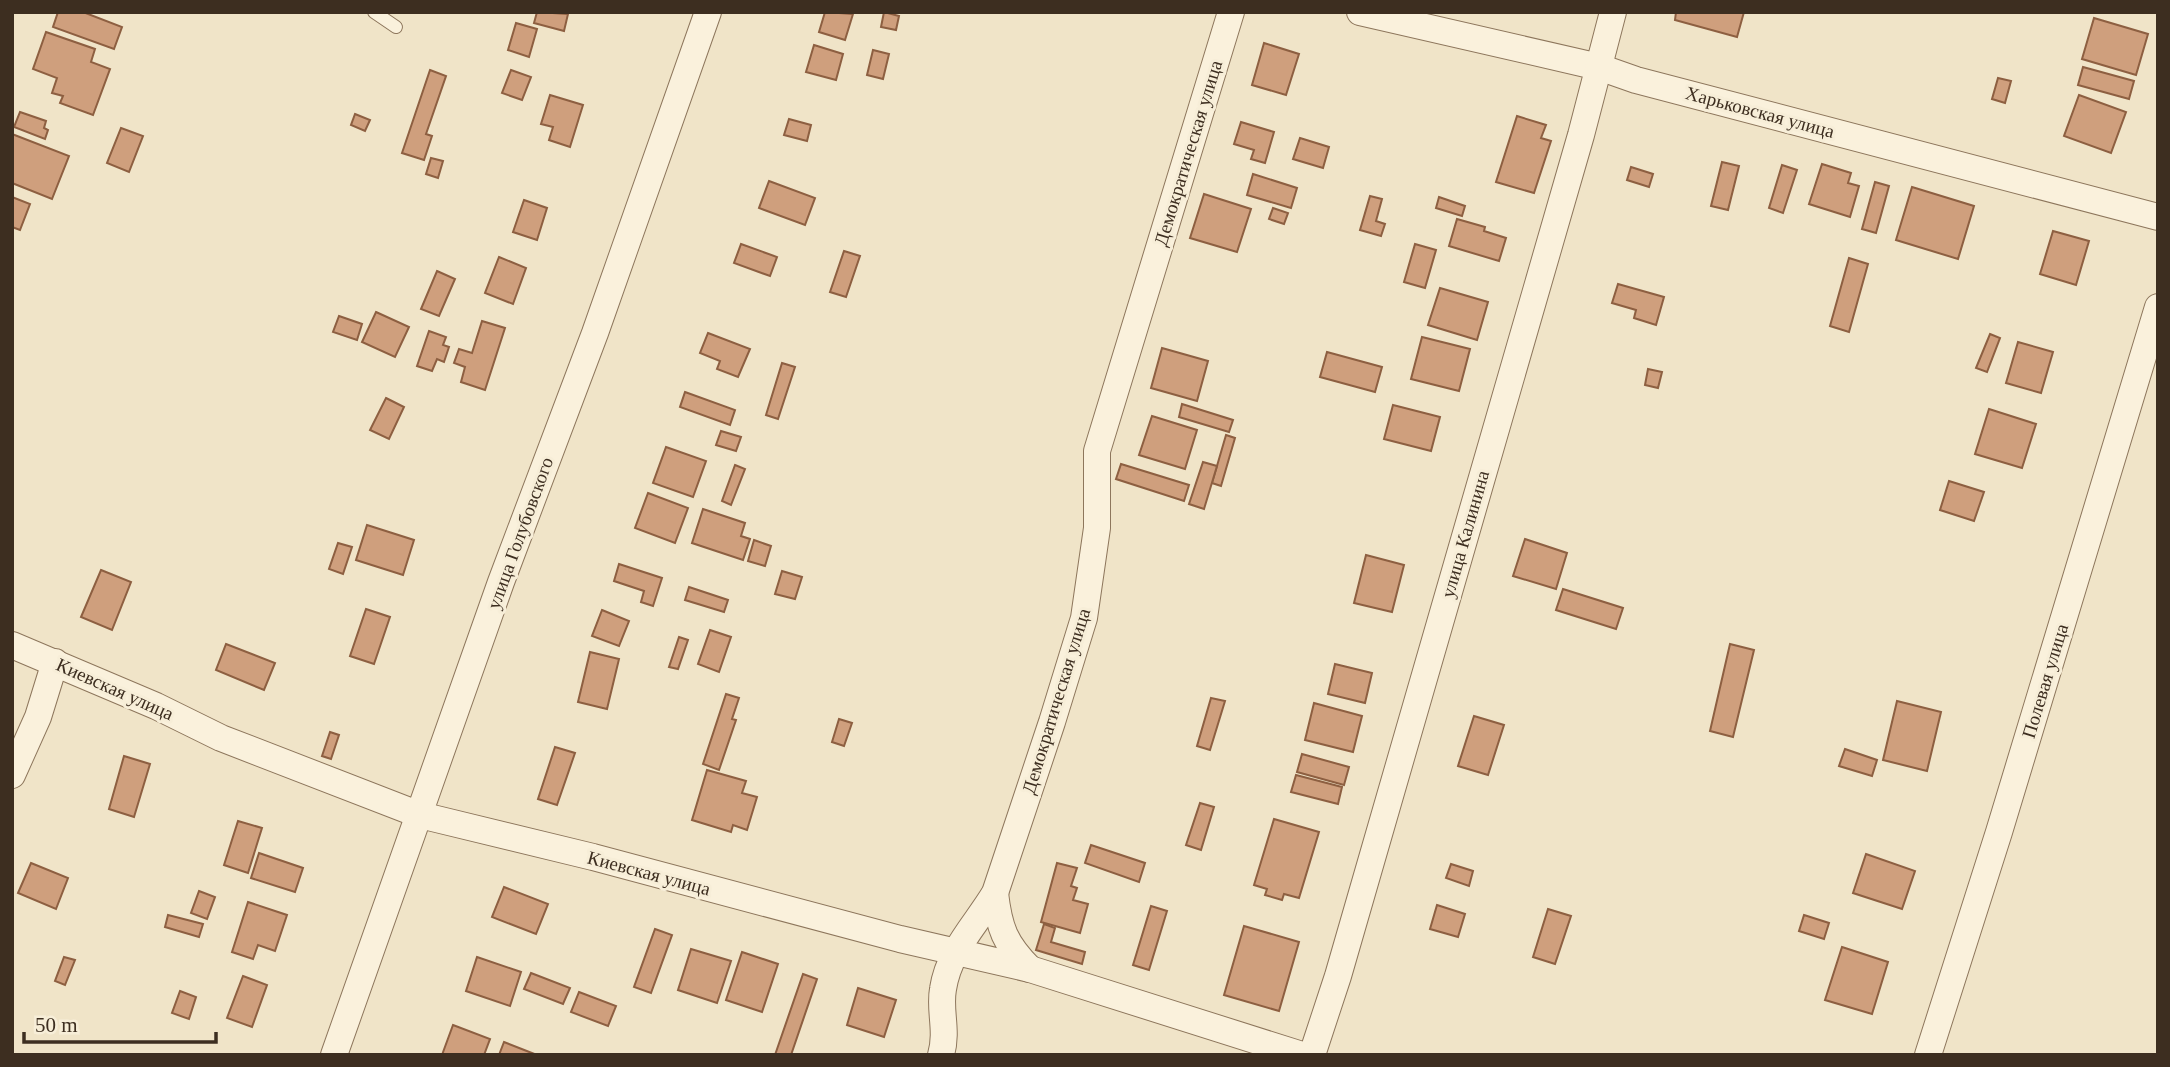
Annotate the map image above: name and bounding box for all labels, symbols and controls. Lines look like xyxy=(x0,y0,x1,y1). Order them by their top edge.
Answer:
street label: Демократическая улица xyxy=(1150,57,1226,248)
street label: Харьковская улица xyxy=(1683,82,1837,142)
street label: улица Голубовского xyxy=(483,454,557,612)
street label: улица Калинина xyxy=(1437,467,1493,600)
street label: Демократическая улица xyxy=(1018,605,1094,796)
street label: Полевая улица xyxy=(2018,621,2073,741)
street label: Киевская улица xyxy=(53,654,177,725)
street label: Киевская улица xyxy=(585,847,713,900)
scale bar xyxy=(24,1000,217,1044)
text: 50 m xyxy=(35,1013,78,1037)

